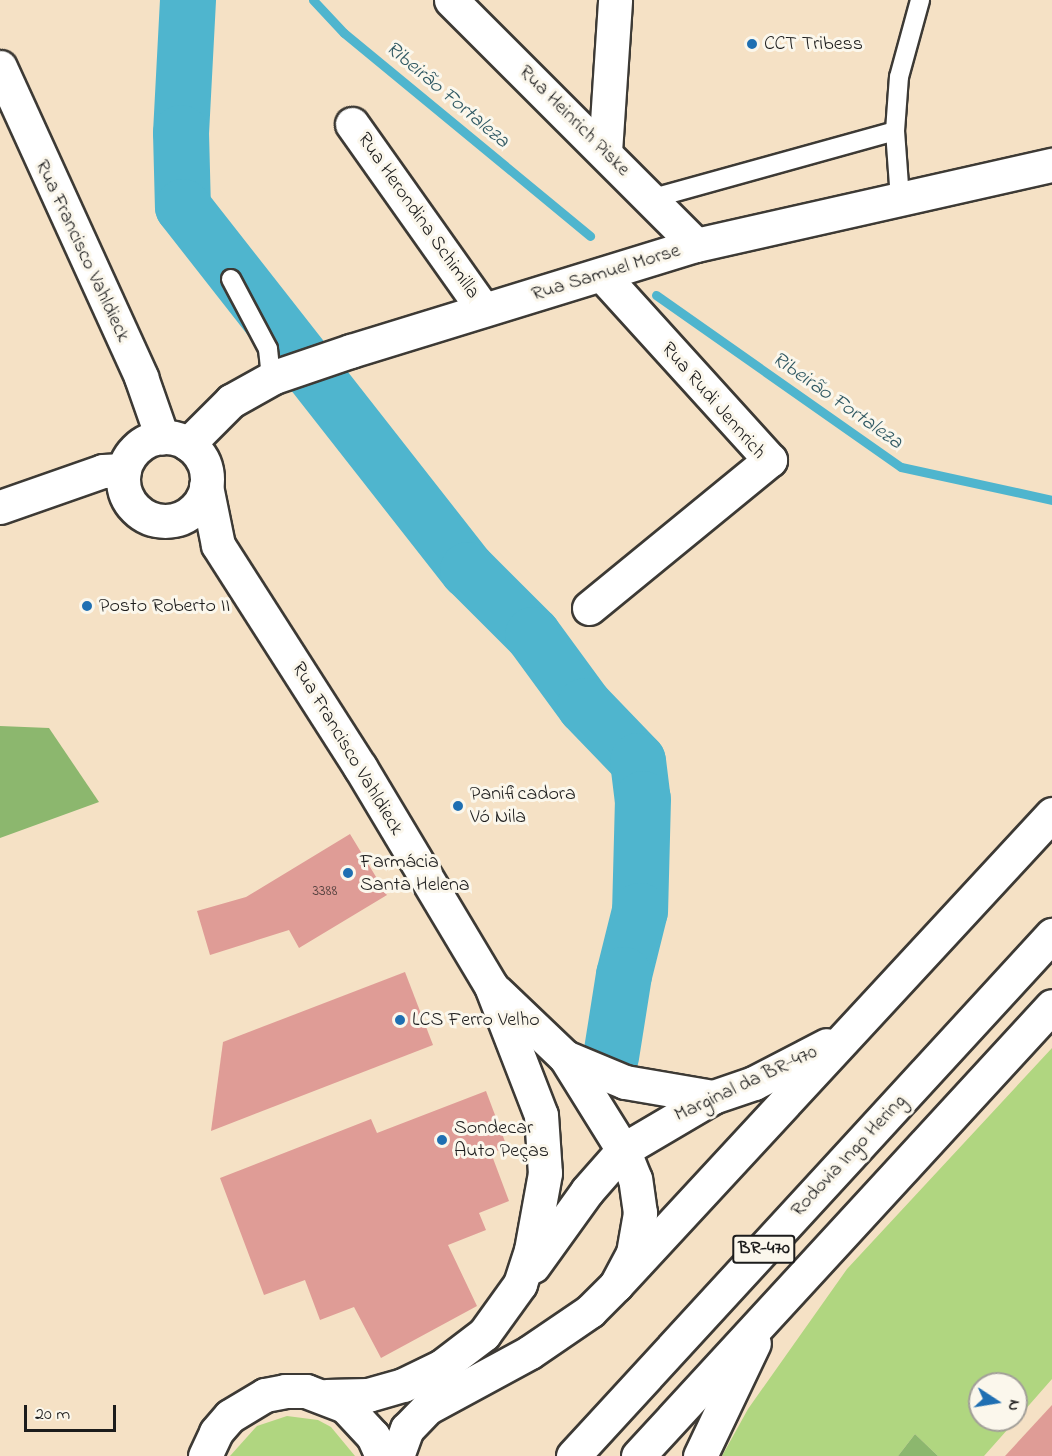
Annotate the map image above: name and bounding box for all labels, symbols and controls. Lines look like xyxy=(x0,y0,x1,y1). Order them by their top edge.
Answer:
place label: CCT Tribess xyxy=(764,32,863,56)
water label: Ribeirão Fortaleza xyxy=(380,36,514,154)
marker: CCT Tribess xyxy=(745,37,759,51)
street label: Rua Heinrich Piske xyxy=(513,60,635,182)
street label: Rua Herondina Schimilla xyxy=(352,128,484,304)
street label: Rua Francisco Vahldieck xyxy=(29,156,135,346)
street label: Rua Samuel Morse xyxy=(529,239,683,307)
street label: Rua Rudi Jennrich xyxy=(656,338,770,464)
water label: Ribeirão Fortaleza xyxy=(767,347,907,455)
place label: Posto Roberto II xyxy=(99,594,230,618)
marker: Posto Roberto II xyxy=(80,599,94,613)
street label: Rua Francisco Vahldieck xyxy=(286,658,408,840)
place label: Panificadora Vó Nila xyxy=(470,783,576,830)
marker: Panificadora Vó Nila xyxy=(451,799,465,813)
place label: Farmácia Santa Helena xyxy=(360,850,470,897)
marker: Farmácia Santa Helena xyxy=(341,866,355,880)
house number: 3388 xyxy=(312,881,338,901)
place label: LCS Ferro Velho xyxy=(412,1008,540,1032)
marker: LCS Ferro Velho xyxy=(393,1013,407,1027)
street label: Marginal da BR-470 xyxy=(671,1040,821,1128)
street label: Rodovia Ingo Hering xyxy=(786,1090,912,1222)
place label: Sondecar Auto Peças xyxy=(454,1116,549,1163)
marker: Sondecar Auto Peças xyxy=(435,1133,449,1147)
road number: BR-470 xyxy=(731,1234,797,1264)
north arrow xyxy=(968,1372,1028,1432)
scale bar xyxy=(27,1393,118,1431)
text: N xyxy=(1001,1398,1027,1413)
text: 20 m xyxy=(35,1402,70,1428)

